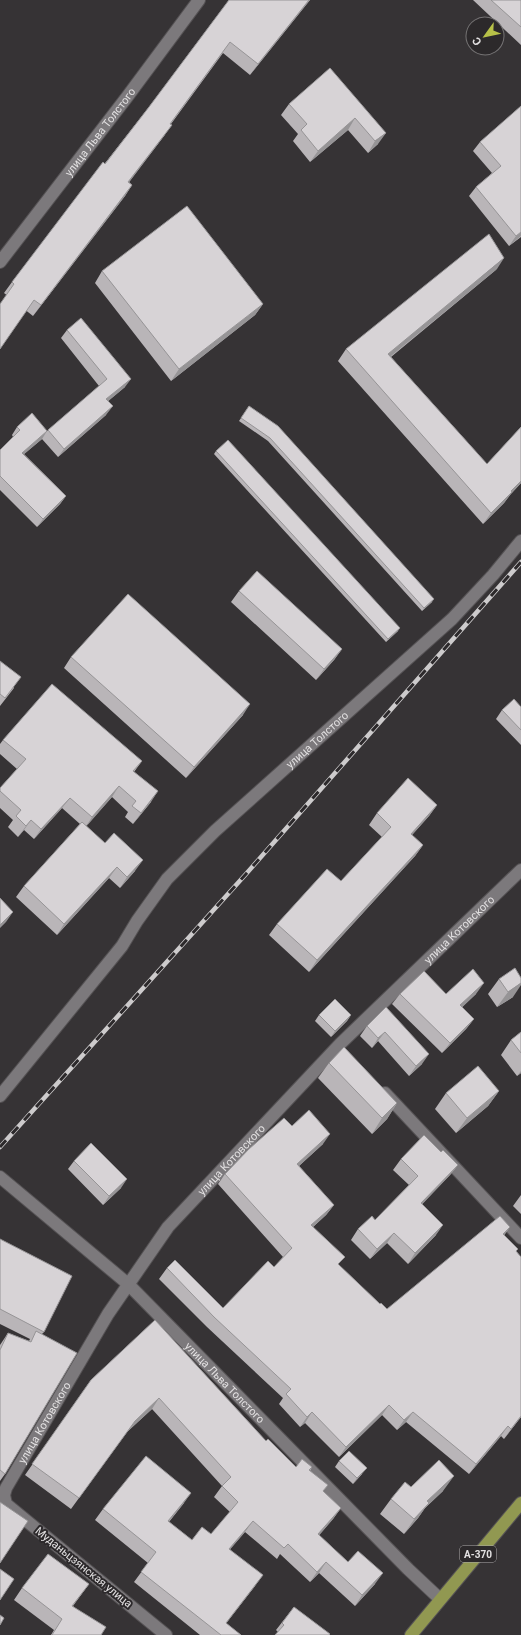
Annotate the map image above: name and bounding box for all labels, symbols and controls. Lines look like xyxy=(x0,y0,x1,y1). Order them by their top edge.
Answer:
north arrow xyxy=(465,16,505,56)
text: С xyxy=(470,35,484,48)
street label: улица Льва Толстого xyxy=(62,86,138,179)
street label: улица Толстого xyxy=(284,709,351,771)
street label: улица Котовского xyxy=(422,893,497,967)
street label: улица Котовского xyxy=(195,1122,268,1198)
street label: улица Льва Толстого xyxy=(182,1340,267,1426)
street label: улица Котовского xyxy=(16,1380,74,1466)
street label: Муданьцзянская улица xyxy=(33,1524,135,1610)
road number: А-370 xyxy=(460,1546,496,1562)

